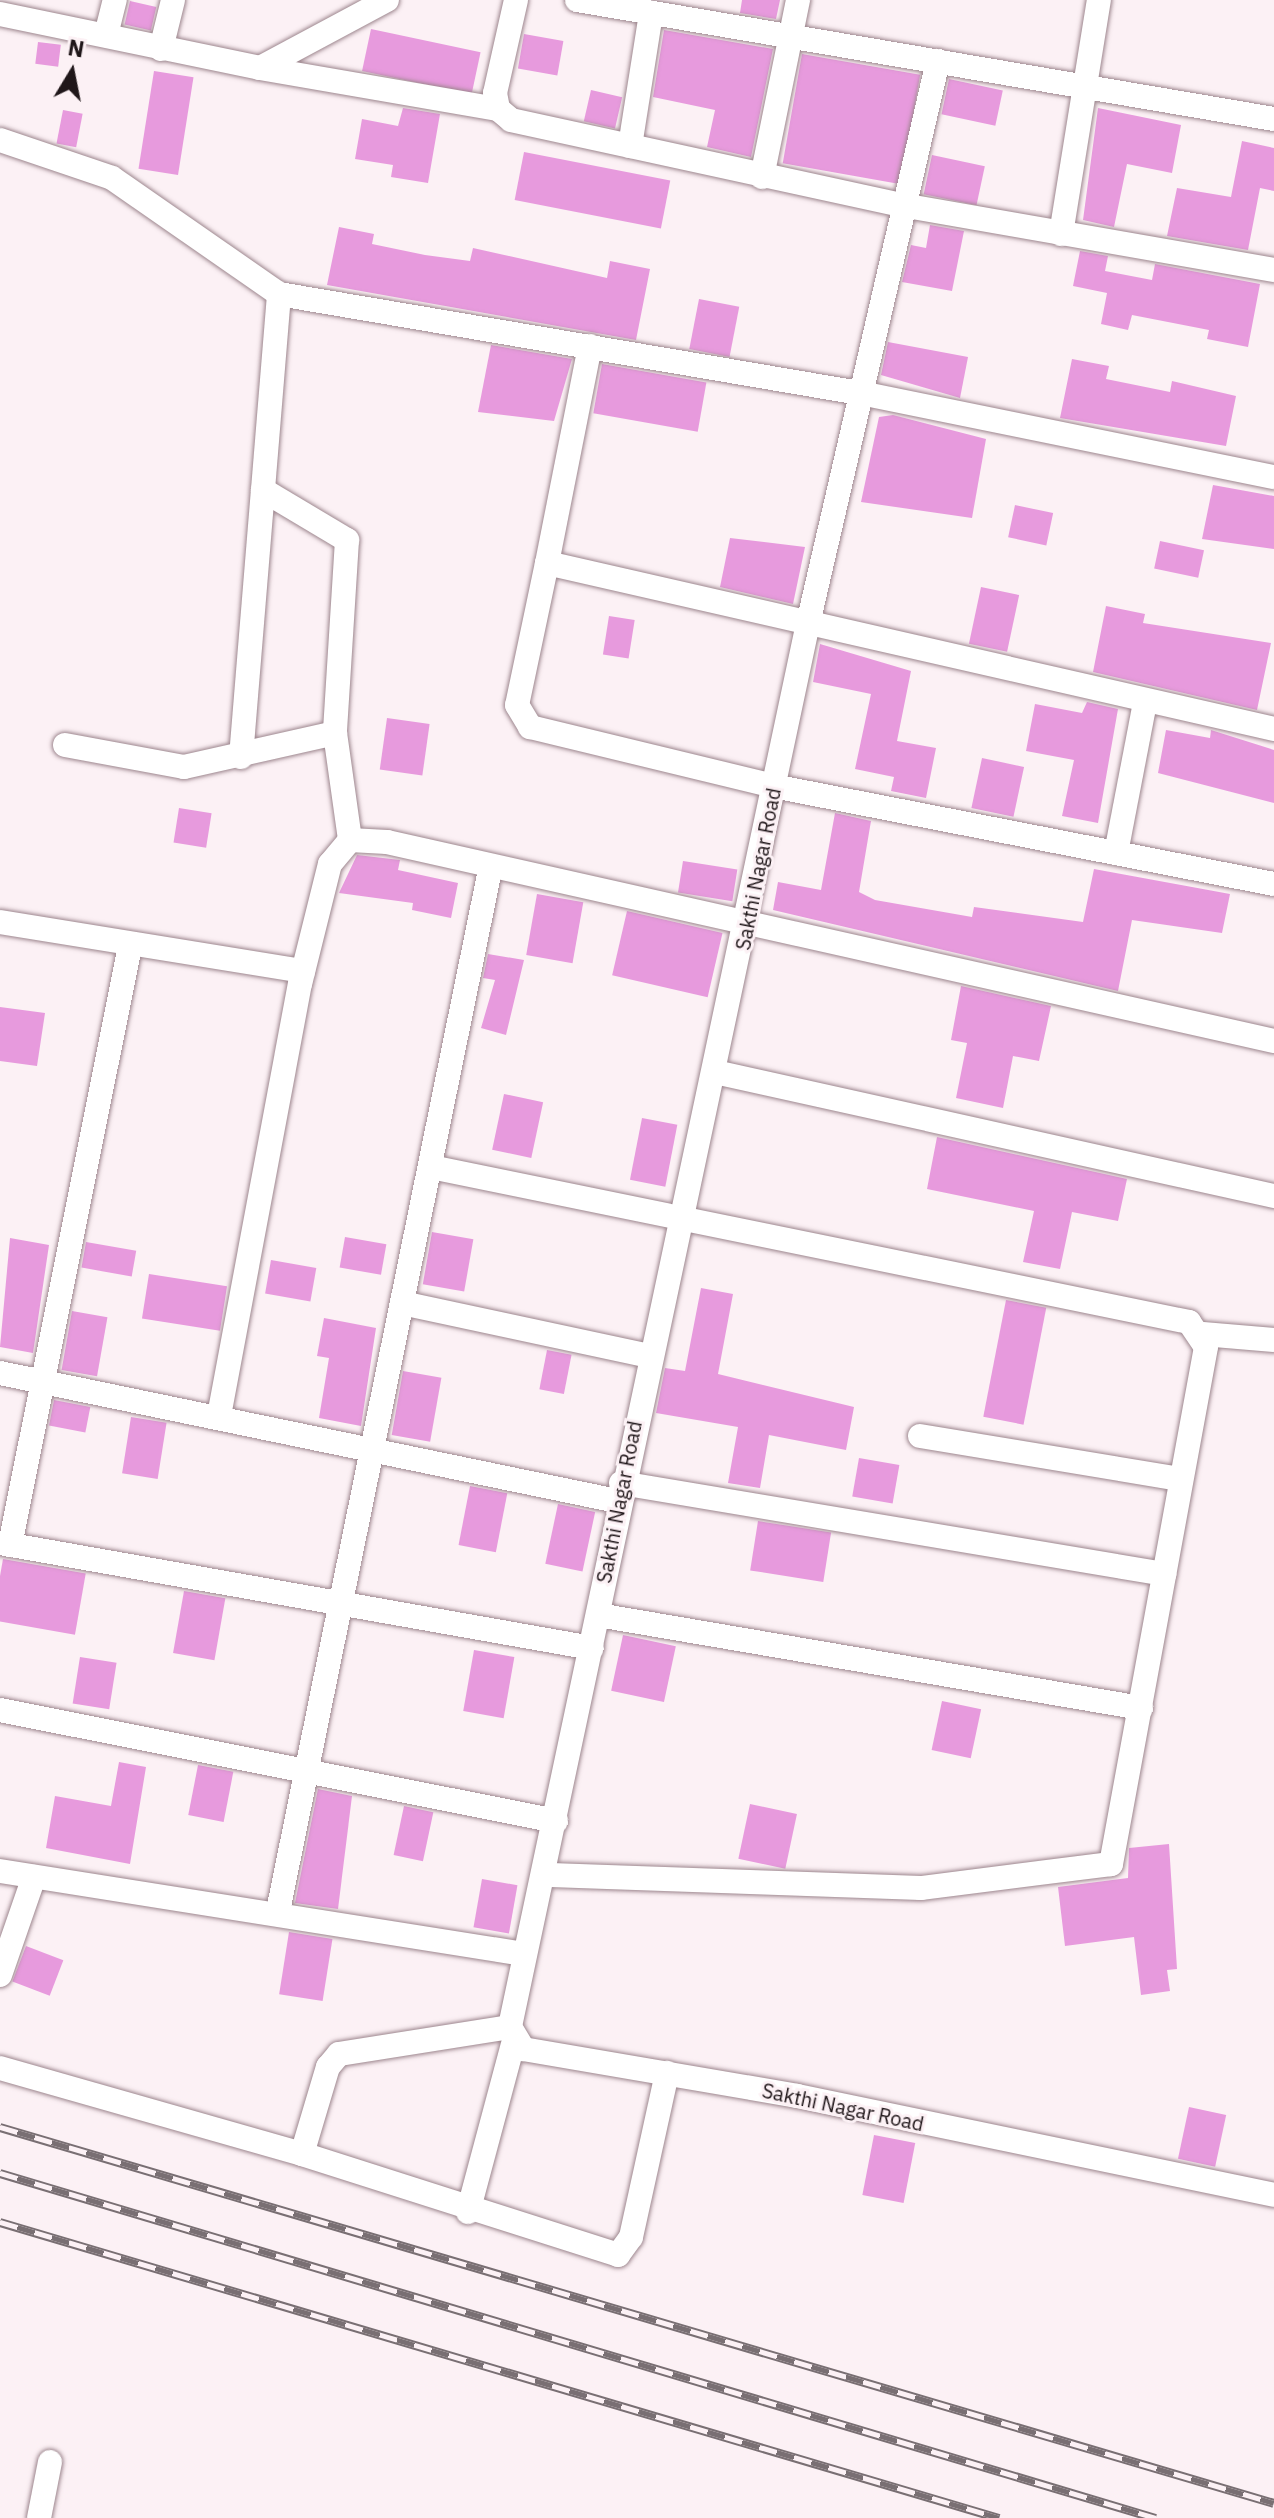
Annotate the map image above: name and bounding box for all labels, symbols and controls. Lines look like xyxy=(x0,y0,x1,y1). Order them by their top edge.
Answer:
north arrow xyxy=(32,32,112,112)
text: N xyxy=(66,32,87,64)
street label: Sakthi Nagar Road xyxy=(730,786,786,952)
street label: Sakthi Nagar Road xyxy=(591,1419,647,1585)
street label: Sakthi Nagar Road xyxy=(760,2078,926,2136)

